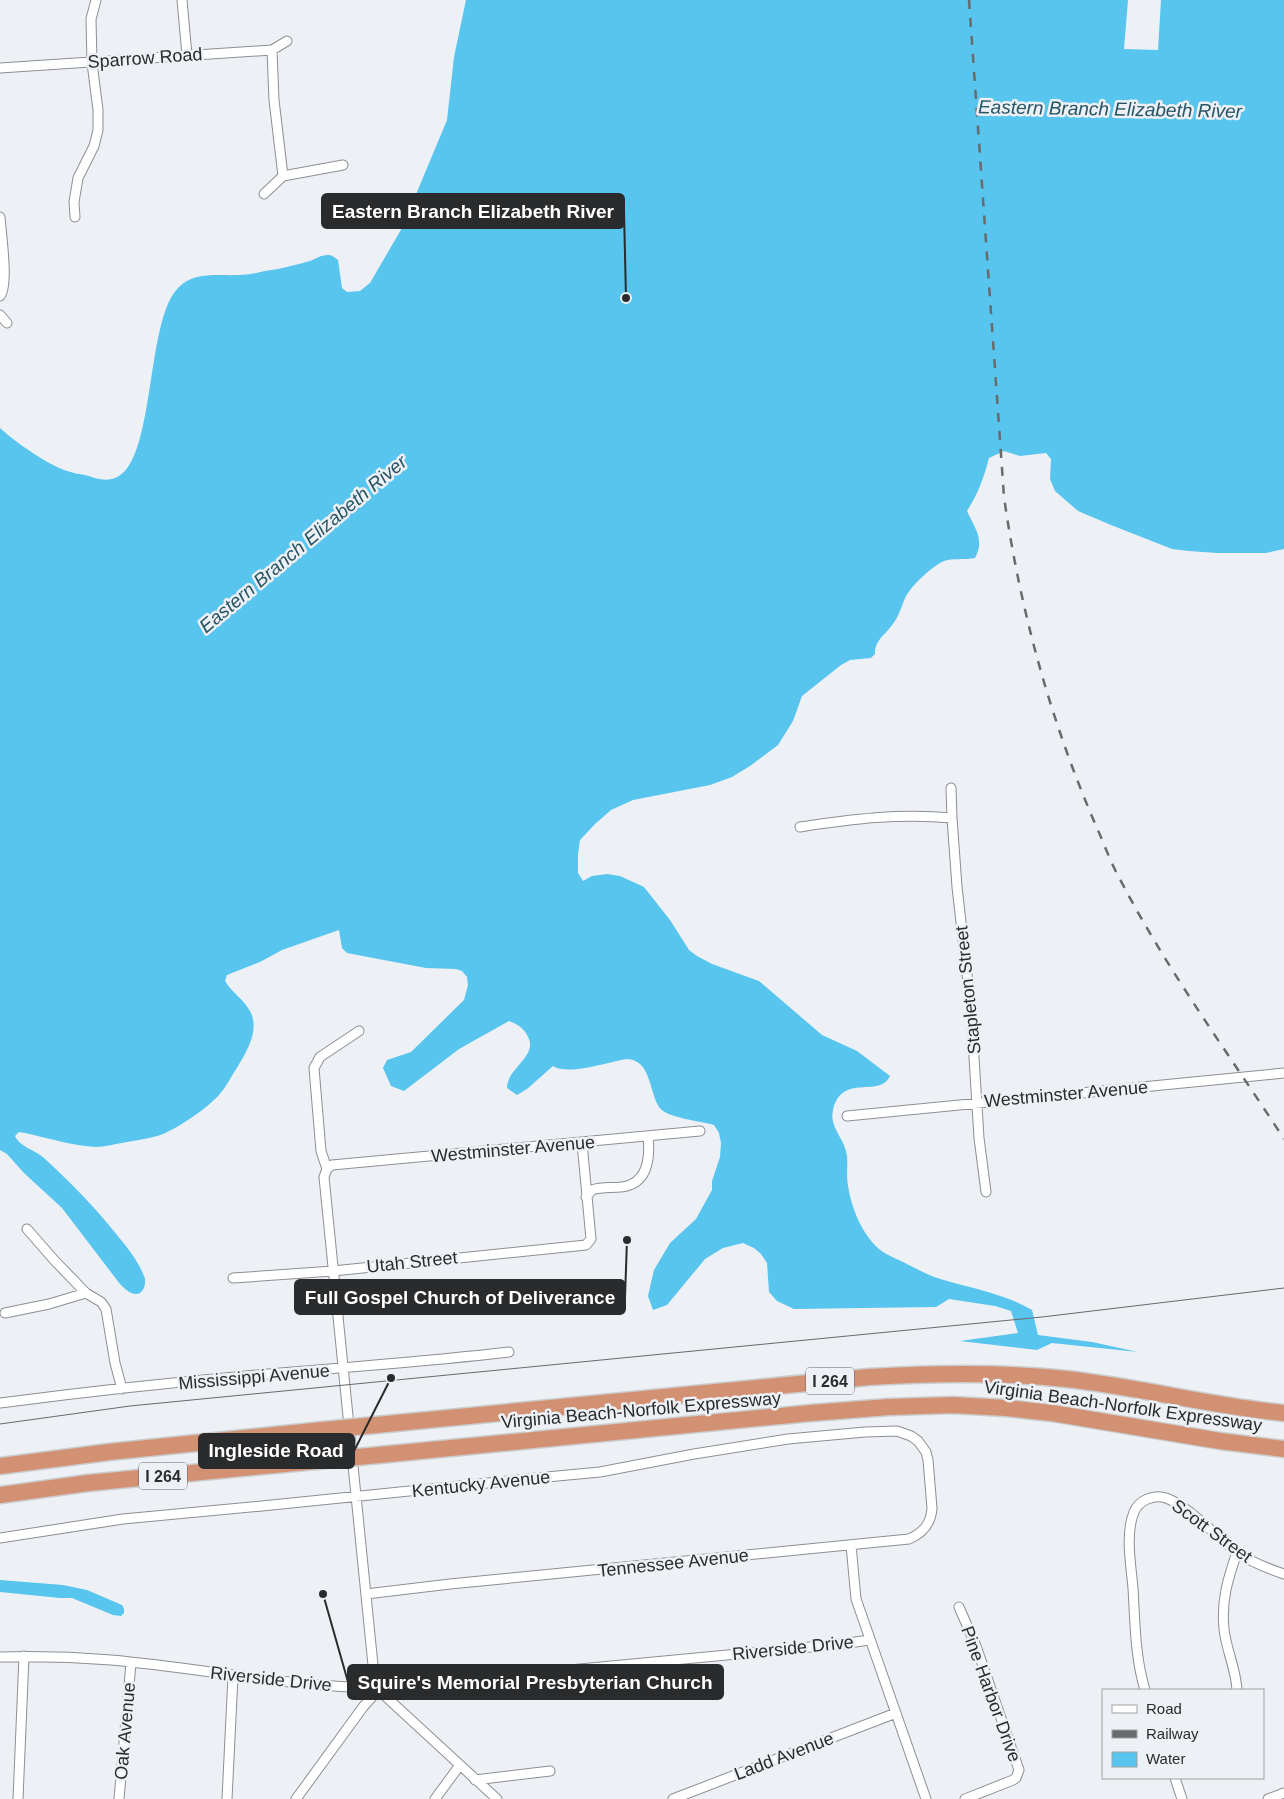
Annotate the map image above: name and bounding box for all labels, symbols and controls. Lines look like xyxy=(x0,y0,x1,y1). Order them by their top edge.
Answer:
street label: Sparrow Road xyxy=(87,44,203,72)
water label: Eastern Branch Elizabeth River xyxy=(978,96,1243,122)
callout: Eastern Branch Elizabeth River xyxy=(322,194,624,228)
text: Eastern Branch Elizabeth River xyxy=(332,201,615,222)
water label: Eastern Branch Elizabeth River xyxy=(195,451,411,637)
street label: Stapleton Street xyxy=(951,925,985,1055)
street label: Westminster Avenue xyxy=(983,1077,1149,1111)
street label: Westminster Avenue xyxy=(430,1132,596,1166)
street label: Utah Street xyxy=(366,1247,458,1277)
callout: Full Gospel Church of Deliverance xyxy=(295,1280,625,1314)
text: Full Gospel Church of Deliverance xyxy=(305,1287,615,1308)
street label: Mississippi Avenue xyxy=(178,1360,330,1394)
road number: I 264 xyxy=(806,1368,854,1394)
street label: Virginia Beach-Norfolk Expressway xyxy=(983,1377,1263,1435)
street label: Virginia Beach-Norfolk Expressway xyxy=(500,1388,782,1432)
callout: Ingleside Road xyxy=(199,1434,354,1468)
text: Ingleside Road xyxy=(208,1440,344,1461)
road number: I 264 xyxy=(139,1462,187,1490)
street label: Kentucky Avenue xyxy=(411,1467,551,1501)
street label: Scott Street xyxy=(1168,1495,1256,1567)
street label: Tennessee Avenue xyxy=(596,1545,750,1581)
street label: Pine Harbor Drive xyxy=(957,1623,1025,1765)
street label: Riverside Drive xyxy=(731,1632,855,1664)
street label: Riverside Drive xyxy=(209,1663,333,1695)
callout: Squire's Memorial Presbyterian Church xyxy=(348,1665,723,1699)
text: Squire's Memorial Presbyterian Church xyxy=(357,1672,713,1693)
street label: Oak Avenue xyxy=(111,1681,139,1781)
legend xyxy=(1102,1689,1264,1779)
text: Road xyxy=(1146,1700,1182,1717)
text: Railway xyxy=(1146,1725,1199,1742)
street label: Ladd Avenue xyxy=(732,1728,836,1784)
text: Water xyxy=(1146,1750,1185,1767)

